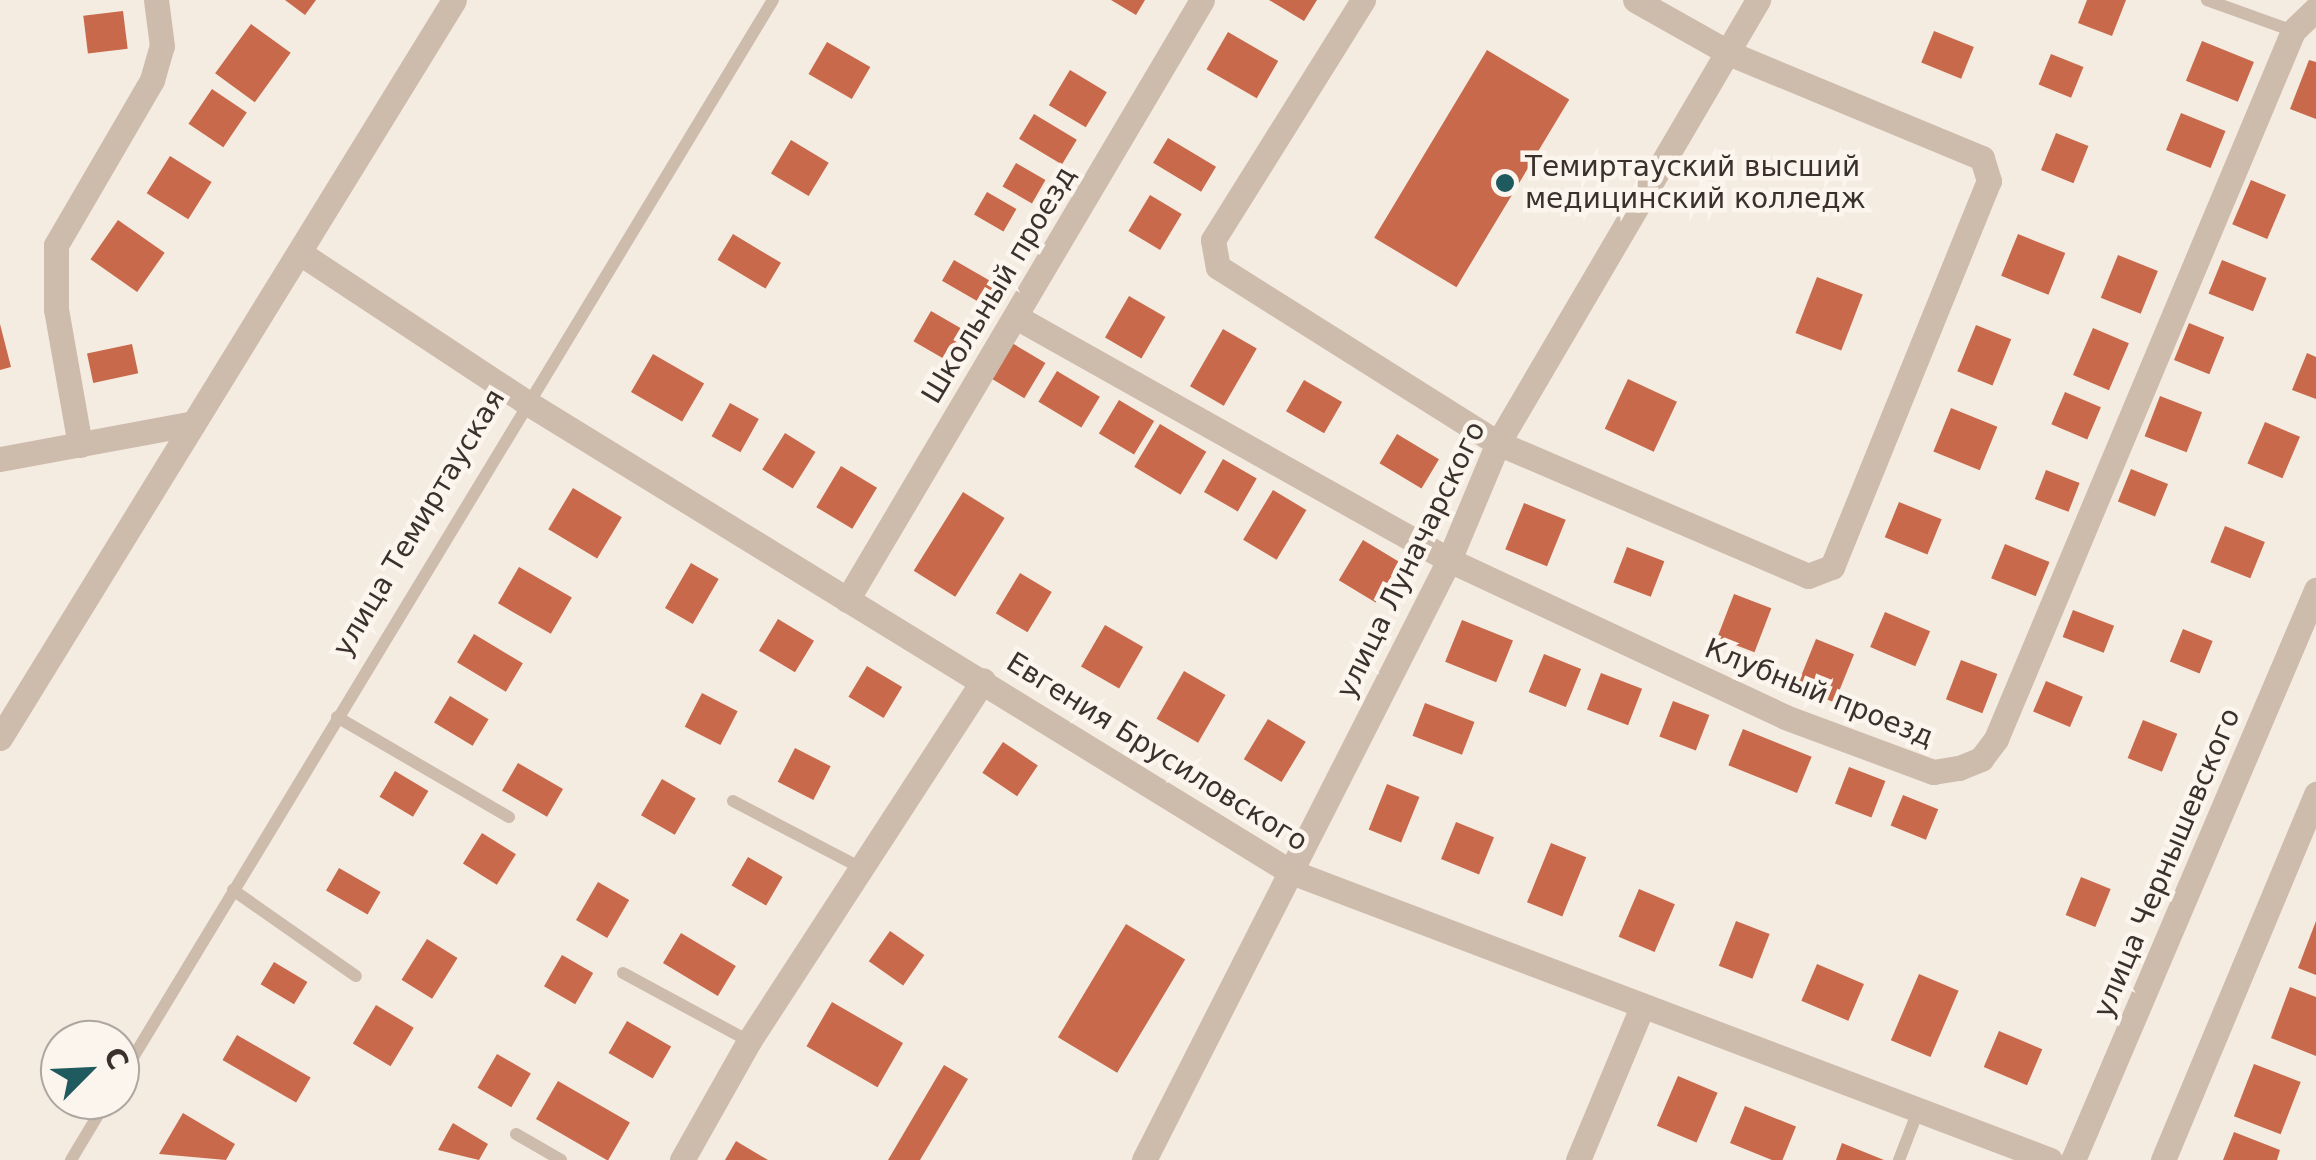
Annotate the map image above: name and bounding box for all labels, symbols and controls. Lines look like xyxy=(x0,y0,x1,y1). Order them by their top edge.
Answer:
place label: Темиртауский высший медицинский колледж xyxy=(1525,150,1866,216)
street label: Школьный проезд xyxy=(915,160,1083,410)
marker: Темиртауский высший медицинский колледж xyxy=(1494,172,1516,194)
street label: улица Темиртауская xyxy=(326,383,512,663)
street label: улица Луначарского xyxy=(1329,416,1493,704)
street label: Клубный проезд xyxy=(1700,632,1938,754)
street label: Евгения Брусиловского xyxy=(1000,645,1314,859)
street label: улица Чернышевского xyxy=(2086,703,2248,1023)
north arrow xyxy=(40,1020,140,1120)
text: С xyxy=(97,1042,135,1075)

